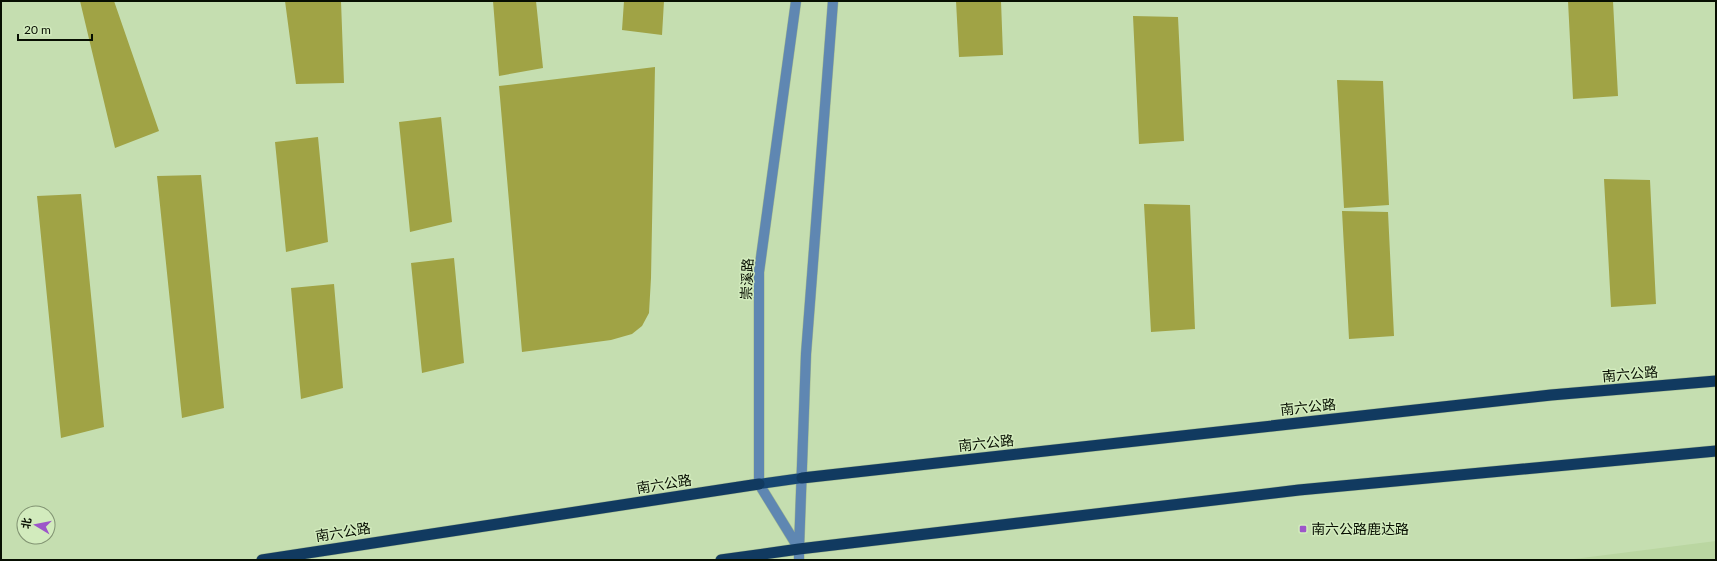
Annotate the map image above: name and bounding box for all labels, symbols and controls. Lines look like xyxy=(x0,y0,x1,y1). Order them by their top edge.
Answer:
scale bar xyxy=(18,16,92,42)
text: 20 m xyxy=(24,22,51,37)
street label: 崇溪路 xyxy=(737,258,756,300)
street label: 南六公路 xyxy=(1601,363,1659,384)
street label: 南六公路 xyxy=(1279,395,1337,418)
street label: 南六公路 xyxy=(957,431,1015,454)
street label: 南六公路 xyxy=(635,471,693,496)
north arrow xyxy=(16,505,56,545)
text: 北 xyxy=(18,517,33,530)
street label: 南六公路 xyxy=(314,519,372,544)
place label: 南六公路鹿达路 xyxy=(1311,520,1409,537)
marker: 南六公路鹿达路 xyxy=(1298,524,1308,534)

